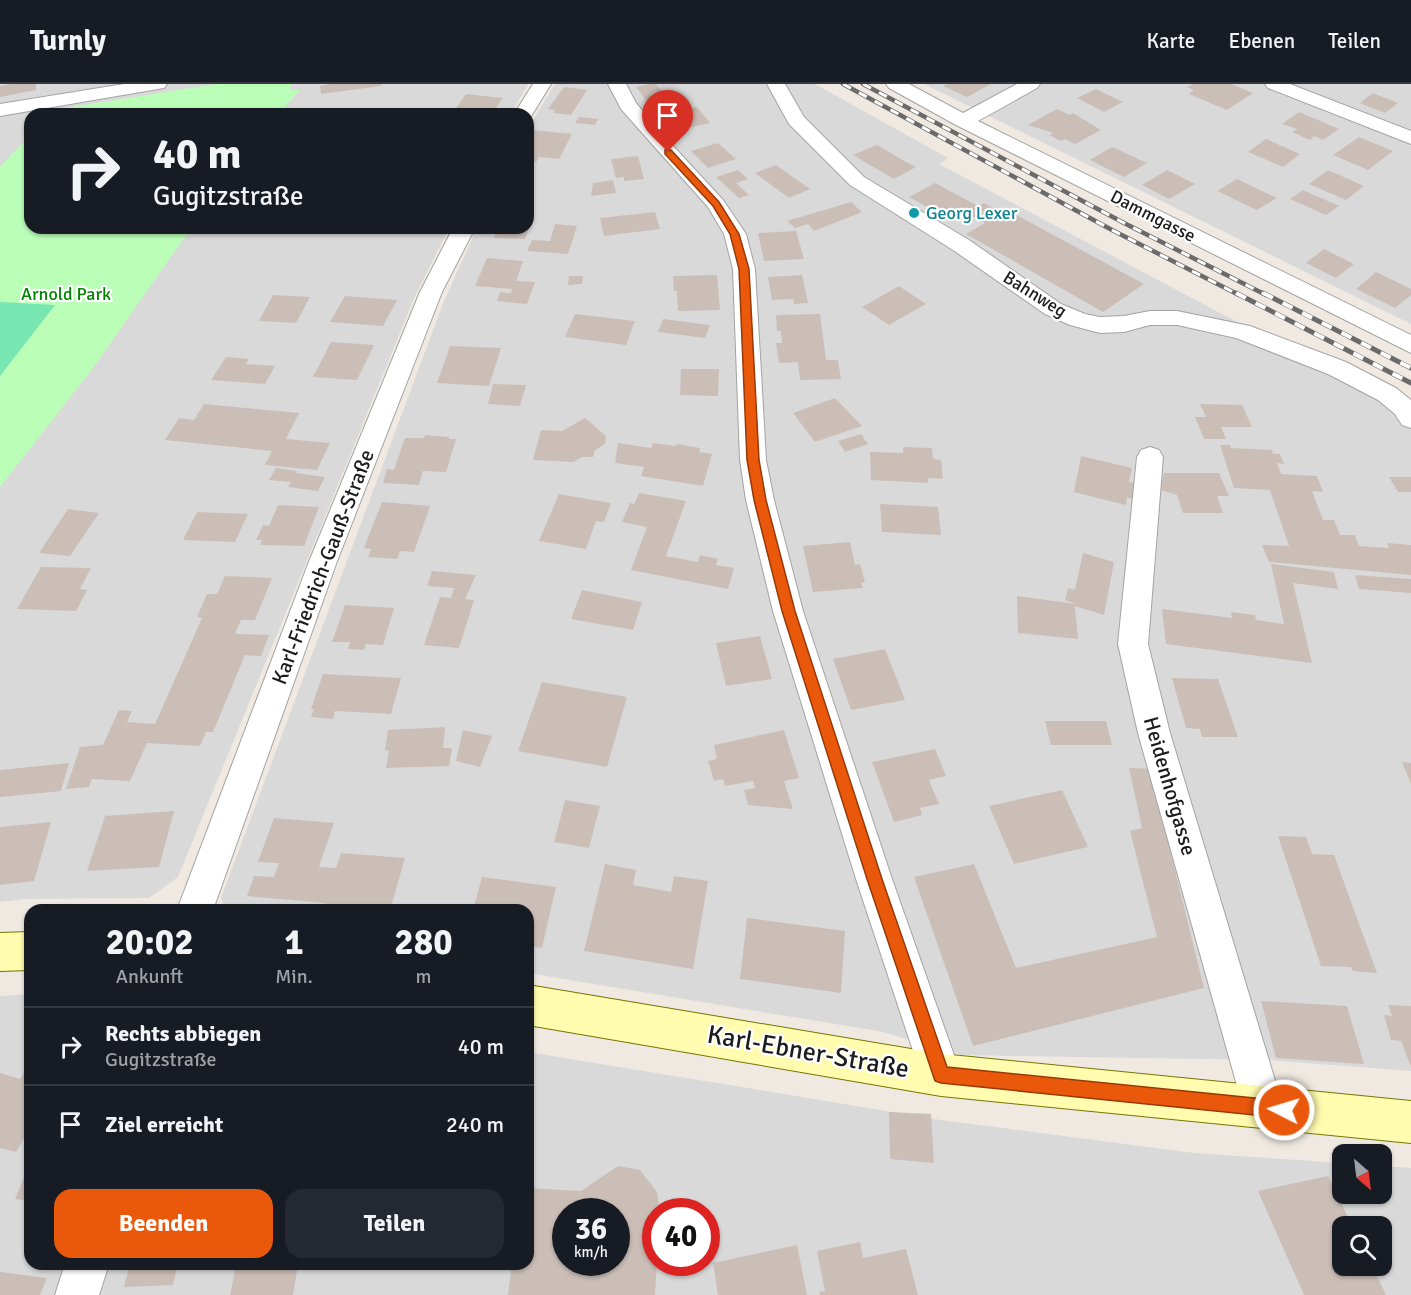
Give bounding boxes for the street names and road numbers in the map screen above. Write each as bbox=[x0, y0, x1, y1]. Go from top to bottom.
street label: Dammgasse bbox=[1107, 185, 1199, 247]
street label: Bahnweg bbox=[999, 266, 1071, 322]
street label: Karl-Friedrich-Gauß-Straße bbox=[266, 446, 380, 688]
street label: Heidenhofgasse bbox=[1138, 714, 1202, 858]
street label: Karl-Ebner-Straße bbox=[705, 1018, 911, 1086]

